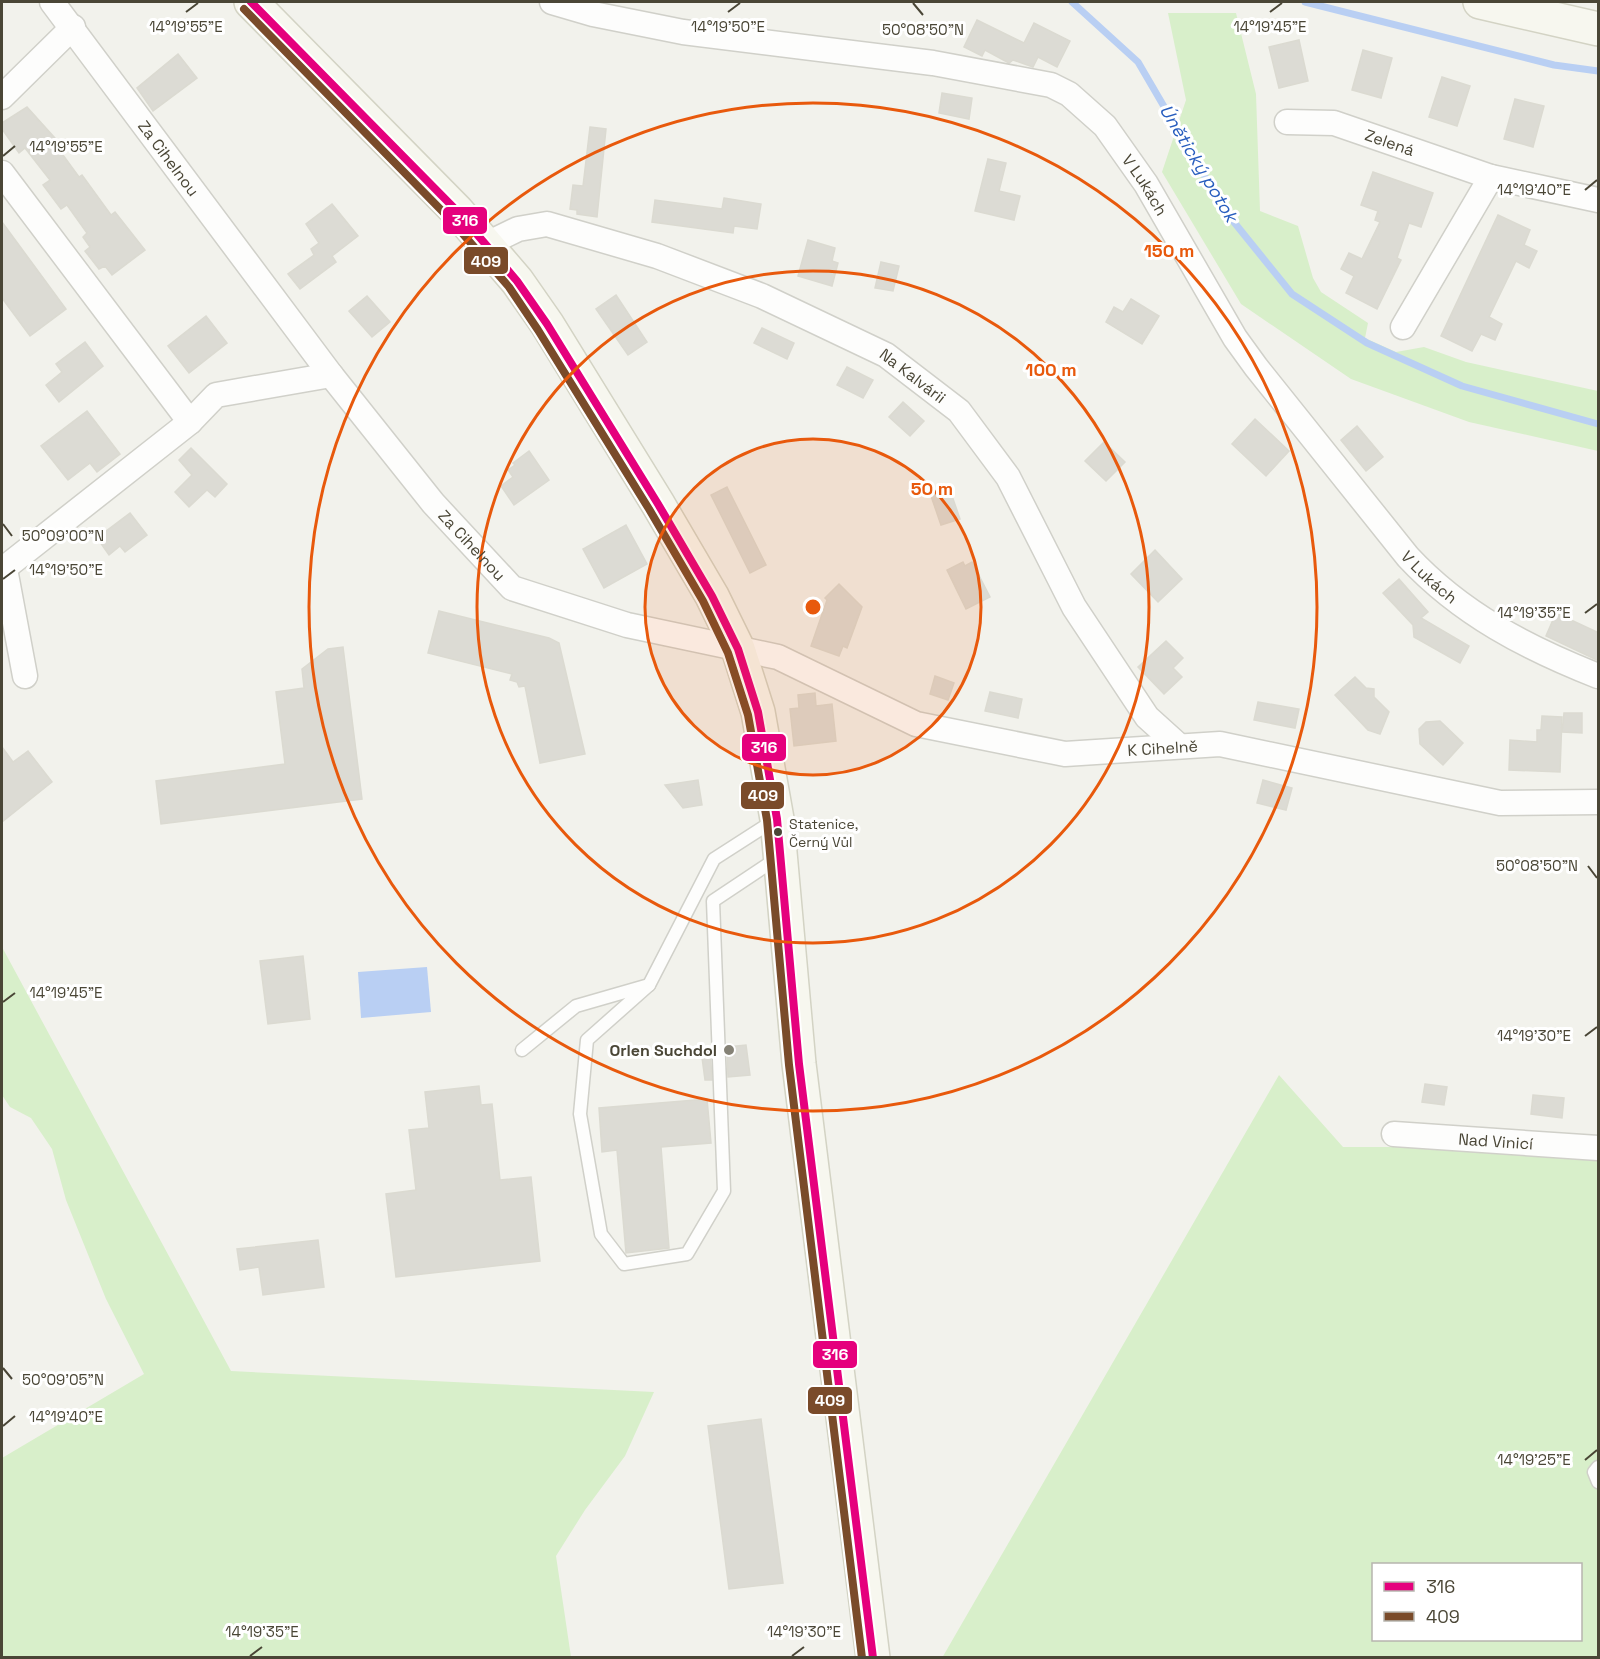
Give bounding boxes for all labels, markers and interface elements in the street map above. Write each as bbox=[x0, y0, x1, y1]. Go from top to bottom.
text: 14°19'55"E bbox=[149, 17, 223, 36]
text: 14°19'50"E bbox=[691, 17, 765, 36]
text: 14°19'45"E bbox=[1233, 17, 1307, 36]
text: 50°08'50"N bbox=[882, 20, 964, 39]
water label: Únětický potok bbox=[1155, 100, 1244, 228]
street label: Za Cihelnou bbox=[134, 116, 204, 200]
street label: Zelená bbox=[1362, 124, 1417, 160]
text: 14°19'55"E bbox=[29, 137, 103, 156]
street label: V Lukách bbox=[1118, 150, 1172, 219]
text: 14°19'40"E bbox=[1497, 180, 1571, 199]
line badge: 316 bbox=[442, 206, 488, 235]
text: 316 bbox=[452, 210, 478, 231]
text: 150 m bbox=[1144, 239, 1194, 262]
line badge: 409 bbox=[463, 246, 509, 275]
text: 409 bbox=[471, 251, 501, 272]
street label: Na Kalvárii bbox=[875, 343, 950, 408]
text: 100 m bbox=[1025, 358, 1077, 381]
text: 50 m bbox=[911, 477, 953, 500]
street label: Za Cihelnou bbox=[434, 505, 510, 585]
text: 50°09'00"N bbox=[22, 526, 104, 545]
street label: V Lukách bbox=[1396, 546, 1462, 608]
text: 14°19'50"E bbox=[29, 560, 103, 579]
centre of rings bbox=[803, 597, 823, 617]
text: 14°19'35"E bbox=[1497, 603, 1571, 622]
line badge: 316 bbox=[741, 733, 787, 762]
street label: K Cihelně bbox=[1127, 735, 1199, 760]
text: 316 bbox=[751, 737, 777, 758]
line badge: 409 bbox=[740, 781, 785, 810]
text: 409 bbox=[748, 785, 778, 806]
place label: Statenice, Černý Vůl bbox=[789, 815, 858, 851]
marker: Statenice, Černý Vůl bbox=[772, 826, 784, 838]
text: 50°08'50"N bbox=[1496, 856, 1578, 875]
text: 14°19'45"E bbox=[29, 983, 103, 1002]
text: 14°19'30"E bbox=[1497, 1026, 1571, 1045]
place label: Orlen Suchdol bbox=[609, 1040, 717, 1061]
marker: Orlen Suchdol bbox=[722, 1043, 736, 1057]
street label: Nad Vinicí bbox=[1458, 1128, 1534, 1154]
line badge: 316 bbox=[812, 1340, 858, 1369]
text: 316 bbox=[822, 1344, 848, 1365]
text: 50°09'05"N bbox=[22, 1370, 104, 1389]
line badge: 409 bbox=[807, 1386, 853, 1415]
text: 409 bbox=[815, 1390, 845, 1411]
text: 14°19'40"E bbox=[29, 1407, 103, 1426]
text: 14°19'25"E bbox=[1497, 1450, 1571, 1469]
legend bbox=[1372, 1563, 1582, 1641]
text: 316 bbox=[1426, 1575, 1455, 1598]
text: 409 bbox=[1426, 1605, 1460, 1628]
text: 14°19'35"E bbox=[225, 1622, 299, 1641]
text: 14°19'30"E bbox=[767, 1622, 841, 1641]

